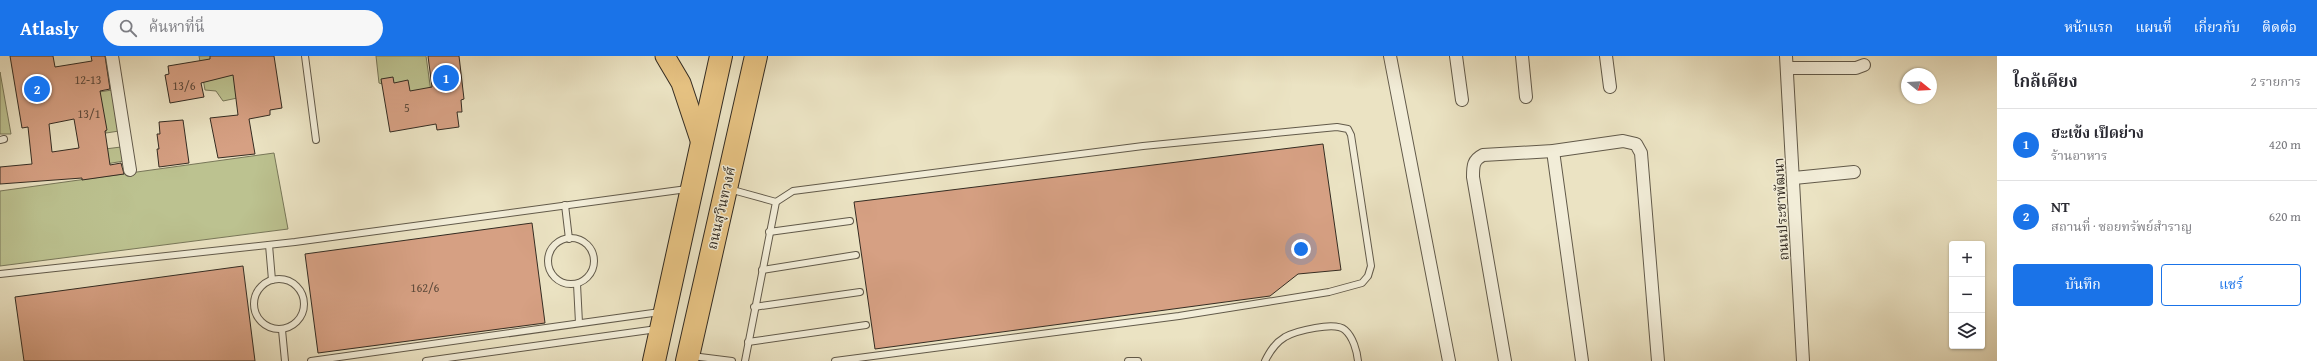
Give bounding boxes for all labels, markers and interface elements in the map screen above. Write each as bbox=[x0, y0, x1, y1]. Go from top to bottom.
search box bbox=[103, 10, 383, 46]
text: Atlasly bbox=[20, 14, 79, 42]
text: ค้นหาที่นี่ bbox=[149, 16, 205, 37]
icon: search bbox=[117, 17, 139, 39]
text: หน้าแรก bbox=[2064, 17, 2113, 37]
text: แผนที่ bbox=[2135, 17, 2172, 37]
text: เกี่ยวกับ bbox=[2194, 17, 2240, 37]
text: ติดต่อ bbox=[2262, 17, 2297, 37]
pin: 1 bbox=[433, 63, 459, 93]
north arrow bbox=[1901, 68, 1937, 104]
text: ใกล้เคียง bbox=[2013, 68, 2078, 93]
house number: 12-13 bbox=[74, 71, 102, 88]
text: 2 รายการ bbox=[2250, 72, 2301, 91]
pin: 2 bbox=[24, 74, 50, 104]
house number: 13/6 bbox=[173, 77, 196, 94]
house number: 5 bbox=[404, 99, 410, 116]
house number: 13/1 bbox=[78, 105, 101, 122]
text: ฮะเข้ง เป็ดย่าง bbox=[2051, 122, 2144, 143]
text: 1 bbox=[2023, 135, 2029, 154]
text: 420 m bbox=[2269, 135, 2301, 154]
text: ร้านอาหาร bbox=[2051, 146, 2107, 165]
street label: ถนนประชาพัฒนา bbox=[1768, 157, 1794, 261]
street label: ถนนสุวินทวงศ์ bbox=[702, 165, 740, 251]
text: NT bbox=[2051, 196, 2070, 217]
text: 2 bbox=[2023, 207, 2029, 226]
text: 620 m bbox=[2269, 207, 2301, 226]
text: สถานที่ · ซอยทรัพย์สำราญ bbox=[2051, 217, 2192, 236]
your location bbox=[1291, 239, 1311, 259]
map controls bbox=[1949, 241, 1985, 349]
button: + bbox=[1949, 241, 1985, 277]
button: บันทึก bbox=[2013, 264, 2153, 306]
button: แชร์ bbox=[2161, 264, 2301, 306]
button: − bbox=[1949, 277, 1985, 313]
house number: 162/6 bbox=[411, 279, 440, 296]
button: layers bbox=[1949, 313, 1985, 349]

